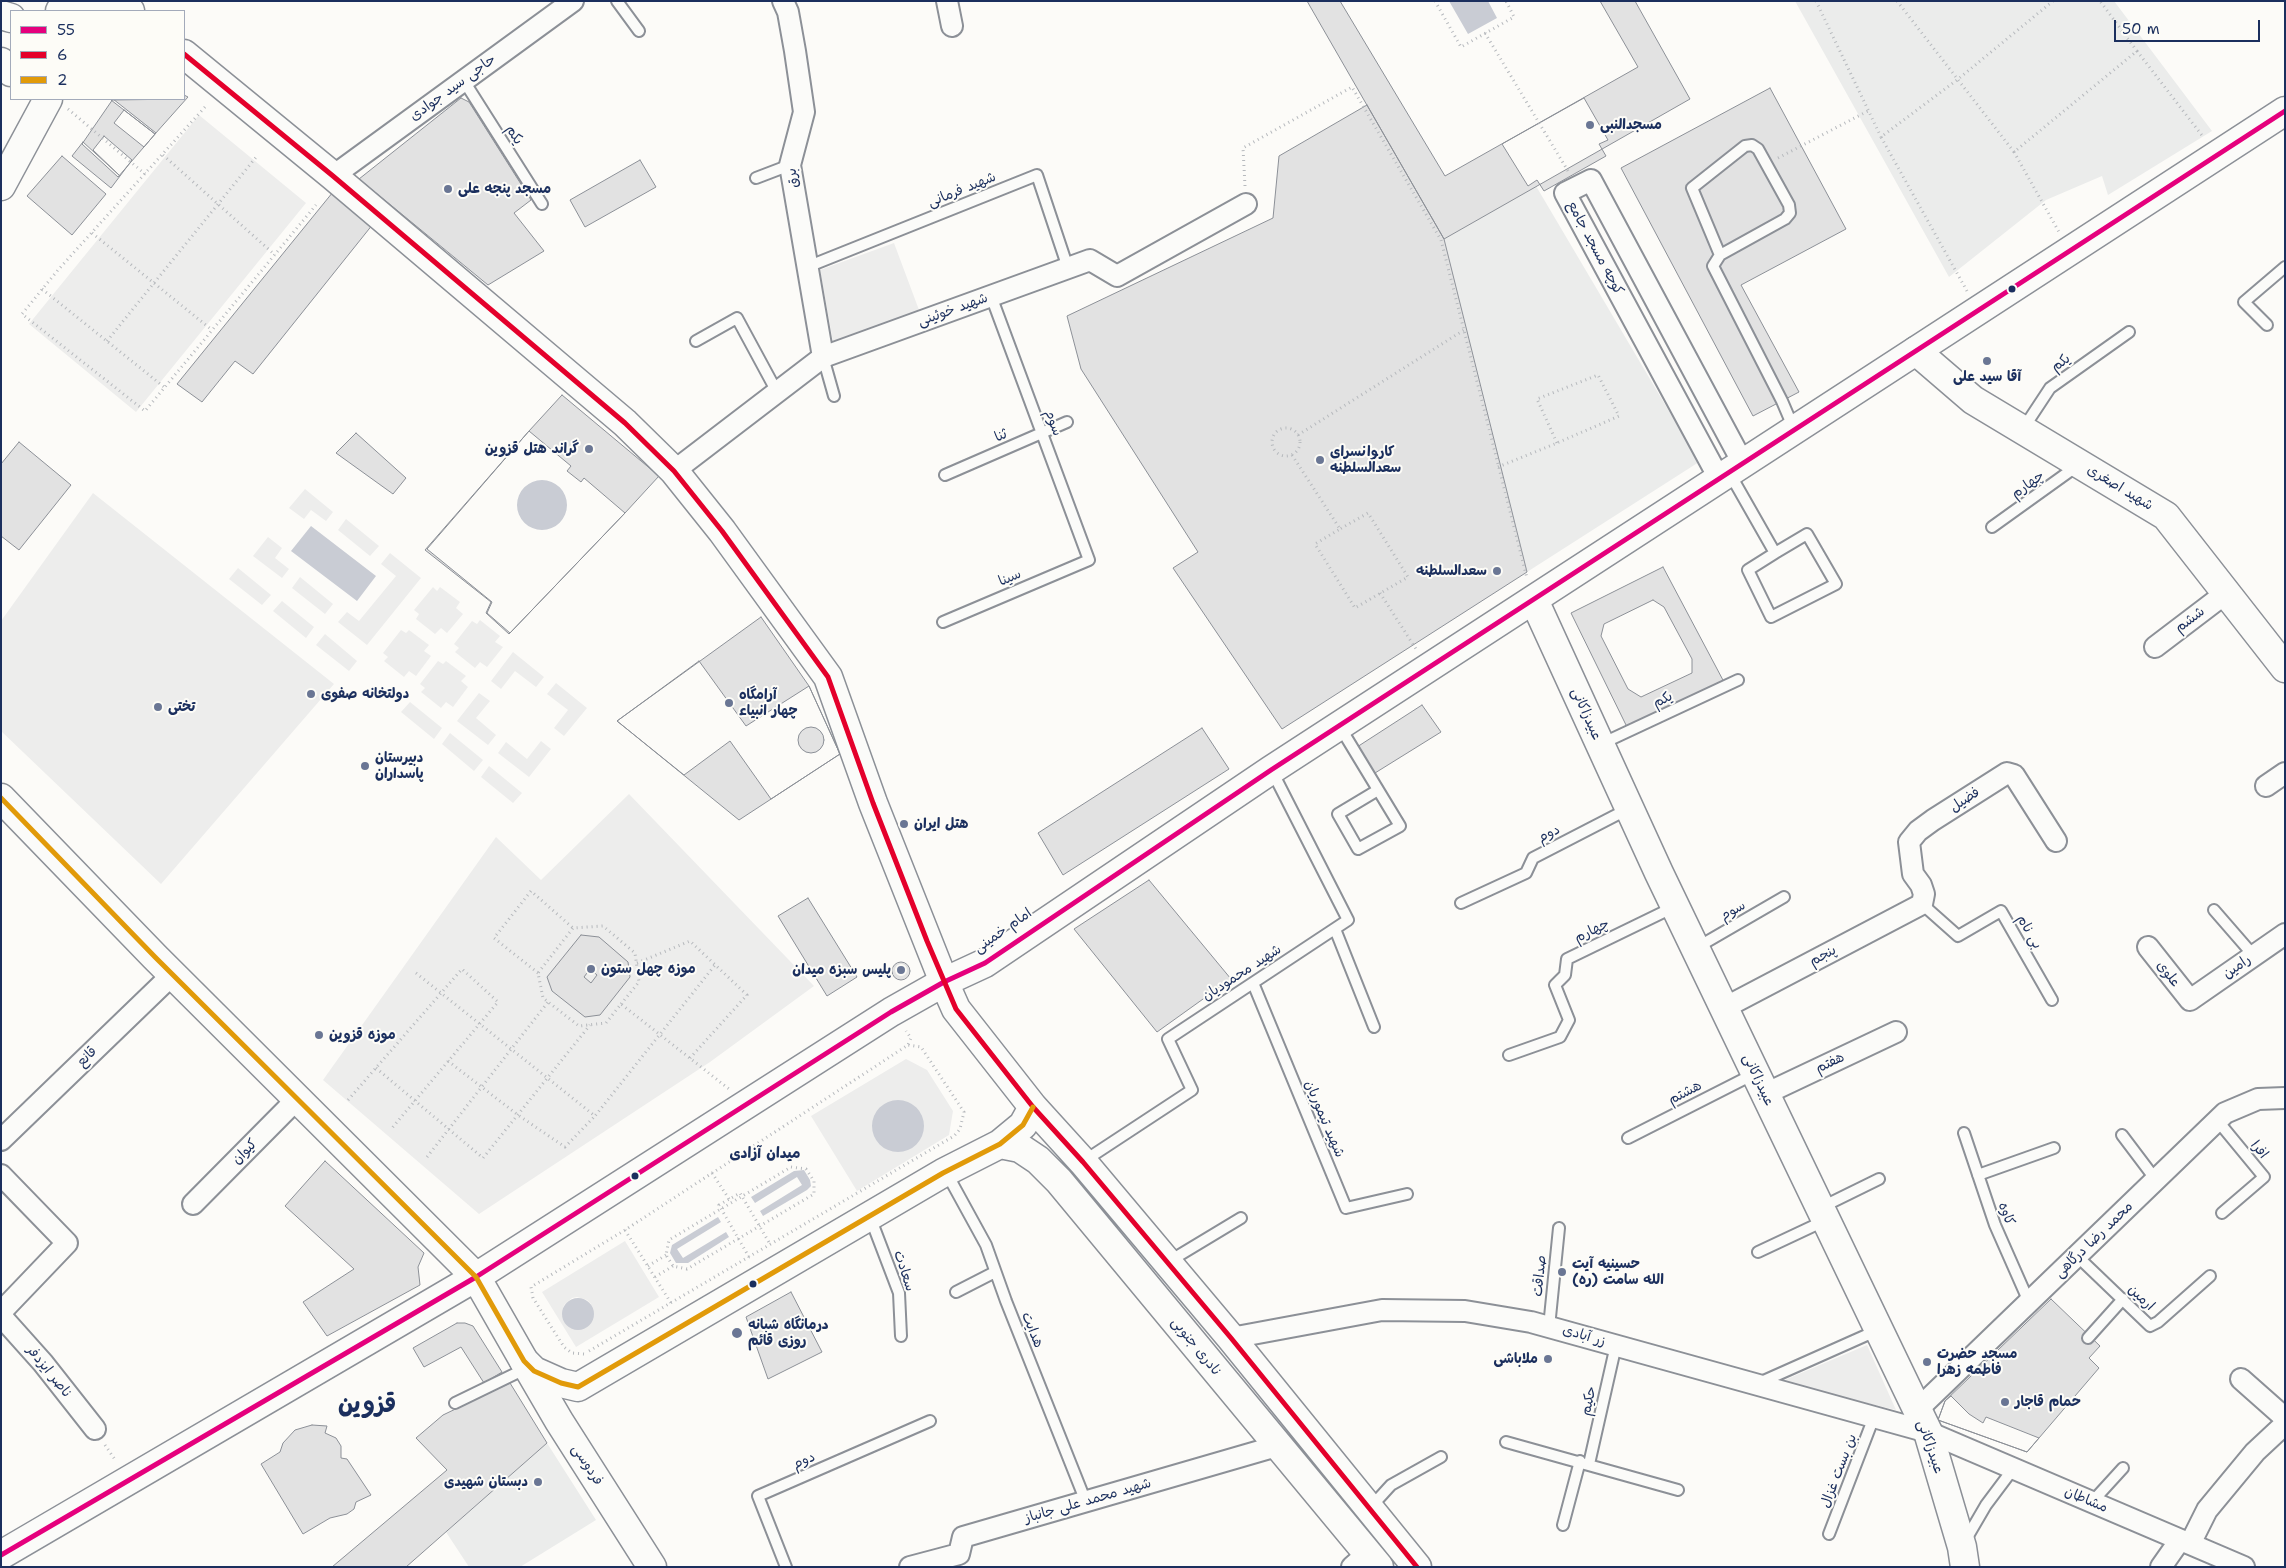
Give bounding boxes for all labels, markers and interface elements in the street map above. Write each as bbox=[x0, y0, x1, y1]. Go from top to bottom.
legend bbox=[10, 10, 185, 100]
scale bar bbox=[2116, 10, 2262, 42]
text: 50 m bbox=[2122, 19, 2160, 39]
text: 55 bbox=[57, 20, 75, 40]
text: 6 bbox=[57, 45, 68, 65]
street label: حاجی سید جوادی bbox=[407, 51, 499, 125]
text: 2 bbox=[57, 70, 68, 90]
place label: مسجدالنبی bbox=[1600, 117, 1662, 133]
marker: مسجدالنبی bbox=[1584, 119, 1596, 131]
street label: یکم bbox=[502, 122, 526, 148]
street label: برق bbox=[784, 167, 802, 189]
street label: شهید فرمانی bbox=[926, 169, 998, 211]
place label: مسجد پنجه علی bbox=[458, 181, 551, 197]
marker: مسجد پنجه علی bbox=[442, 183, 454, 195]
street label: کوچه مسجد جامع bbox=[1563, 198, 1627, 298]
unlabelled marker bbox=[2007, 284, 2017, 294]
street label: شهید خوئینی bbox=[916, 290, 990, 330]
street label: یکم bbox=[2048, 350, 2074, 376]
marker: آقا سید علی bbox=[1981, 355, 1993, 367]
place label: آقا سید علی bbox=[1953, 369, 2021, 385]
street label: سوم bbox=[1041, 408, 1065, 438]
street label: ثنا bbox=[992, 426, 1010, 446]
place label: گراند هتل قزوین bbox=[485, 441, 579, 457]
marker: گراند هتل قزوین bbox=[583, 443, 595, 455]
place label: کاروانسرای سعدالسلطنه bbox=[1330, 444, 1401, 477]
marker: کاروانسرای سعدالسلطنه bbox=[1314, 454, 1326, 466]
street label: شهید اصغری bbox=[2084, 462, 2156, 514]
street label: چهارم bbox=[2008, 467, 2048, 503]
place label: سعدالسلطنه bbox=[1416, 563, 1487, 579]
marker: سعدالسلطنه bbox=[1491, 565, 1503, 577]
street label: سینا bbox=[996, 566, 1024, 590]
street label: ششم bbox=[2172, 603, 2208, 637]
street label: عبیدزاکانی bbox=[1567, 685, 1605, 743]
place label: دولتخانه صفوی bbox=[321, 686, 409, 702]
place label: آرامگاه چهار انبیاء bbox=[739, 687, 798, 720]
marker: دولتخانه صفوی bbox=[305, 688, 317, 700]
street label: یکم bbox=[1650, 688, 1676, 712]
marker: آرامگاه چهار انبیاء bbox=[723, 697, 735, 709]
place label: تختی bbox=[168, 699, 195, 715]
marker: تختی bbox=[152, 701, 164, 713]
place label: دبیرستان پاسداران bbox=[375, 750, 423, 782]
marker: دبیرستان پاسداران bbox=[359, 760, 371, 772]
street label: فضیل bbox=[1947, 784, 1983, 816]
place label: هتل ایران bbox=[914, 816, 968, 832]
marker: هتل ایران bbox=[898, 818, 910, 830]
street label: دوم bbox=[1535, 821, 1563, 847]
street label: سوم bbox=[1717, 897, 1749, 925]
street label: امام خمینی bbox=[971, 905, 1035, 957]
street label: بی نام bbox=[2013, 912, 2045, 952]
street label: چهارم bbox=[1572, 915, 1612, 947]
street label: شهید محمودیان bbox=[1199, 941, 1285, 1005]
street label: پنجم bbox=[1807, 942, 1839, 970]
street label: رامین bbox=[2220, 951, 2254, 983]
street label: علوی bbox=[2152, 957, 2184, 991]
place label: موزه چهل ستون bbox=[601, 961, 696, 977]
place label: پلیس سبزه میدان bbox=[792, 962, 891, 978]
marker: موزه چهل ستون bbox=[585, 963, 597, 975]
marker: پلیس سبزه میدان bbox=[895, 964, 907, 976]
place label: موزه قزوین bbox=[329, 1027, 396, 1043]
marker: موزه قزوین bbox=[313, 1029, 325, 1041]
street label: قانع bbox=[73, 1043, 101, 1071]
street label: هفتم bbox=[1813, 1049, 1847, 1077]
street label: عبیدزاکانی bbox=[1739, 1051, 1777, 1109]
street label: هشتم bbox=[1665, 1077, 1705, 1109]
street label: شهید تیموریان bbox=[1300, 1078, 1348, 1160]
street label: کیوان bbox=[229, 1136, 261, 1168]
street label: افرا bbox=[2247, 1138, 2271, 1162]
district label: میدان آزادی bbox=[729, 1145, 801, 1163]
unlabelled marker bbox=[630, 1171, 640, 1181]
street label: محمد رضا درگاهی bbox=[2051, 1198, 2137, 1282]
street label: کاوه bbox=[1994, 1200, 2018, 1228]
street label: سعادت bbox=[890, 1249, 918, 1293]
street label: صداقت bbox=[1529, 1254, 1551, 1298]
place label: حسینیه آیت الله سامت (ره) bbox=[1572, 1256, 1664, 1288]
marker: حسینیه آیت الله سامت (ره) bbox=[1556, 1266, 1568, 1278]
unlabelled marker bbox=[748, 1279, 758, 1289]
street label: ارمین bbox=[2124, 1281, 2158, 1315]
street label: هدایت bbox=[1017, 1310, 1047, 1350]
street label: نادری جنوبی bbox=[1167, 1314, 1225, 1380]
place label: درمانگاه شبانه روزی قائم bbox=[748, 1317, 829, 1350]
street label: زر آبادی bbox=[1560, 1322, 1608, 1350]
marker: درمانگاه شبانه روزی قائم bbox=[730, 1326, 744, 1340]
street label: ناصر ایزدفر bbox=[23, 1343, 75, 1401]
place label: مسجد حضرت فاطمه زهرا bbox=[1937, 1346, 2017, 1378]
place label: ملاباشی bbox=[1494, 1351, 1538, 1367]
marker: ملاباشی bbox=[1542, 1353, 1554, 1365]
marker: مسجد حضرت فاطمه زهرا bbox=[1921, 1356, 1933, 1368]
street label: حکیم bbox=[1578, 1385, 1600, 1417]
district label: قزوین bbox=[338, 1392, 396, 1420]
place label: حمام قاجار bbox=[2015, 1394, 2081, 1410]
marker: حمام قاجار bbox=[1999, 1396, 2011, 1408]
street label: عبیدزاکانی bbox=[1913, 1418, 1947, 1476]
street label: بن بست غزال bbox=[1817, 1432, 1861, 1510]
street label: فردوسی bbox=[568, 1441, 606, 1489]
street label: دوم bbox=[790, 1449, 818, 1473]
place label: دبستان شهیدی bbox=[444, 1474, 528, 1490]
street label: شهید محمد علی جانباز bbox=[1023, 1475, 1153, 1527]
marker: دبستان شهیدی bbox=[532, 1476, 544, 1488]
street label: مشاطان bbox=[2062, 1483, 2110, 1517]

